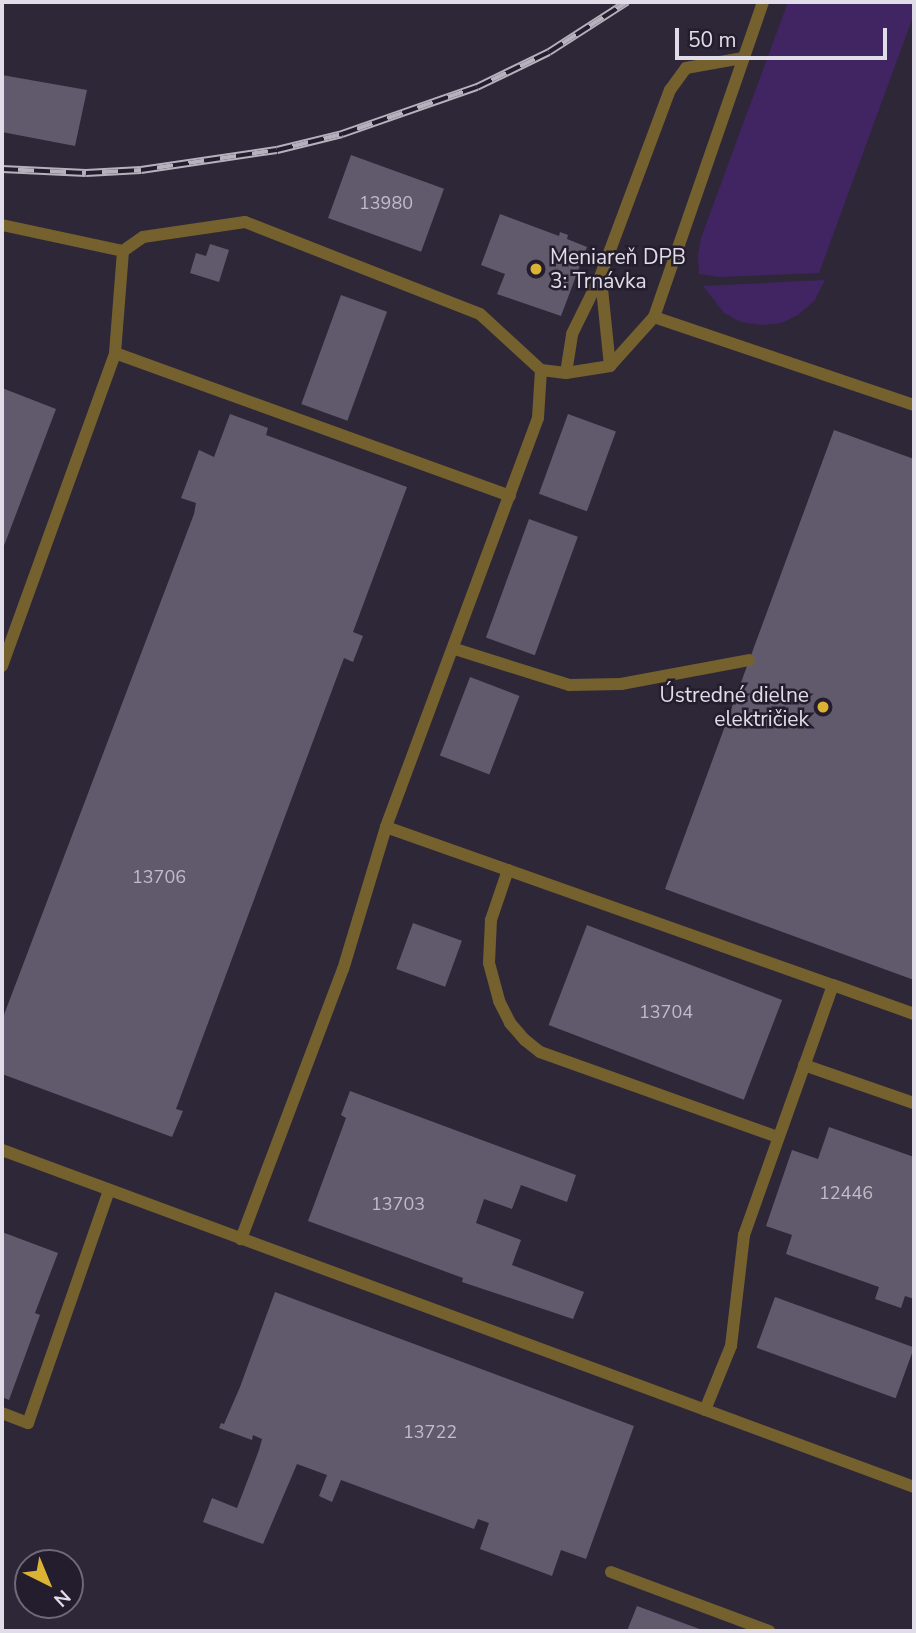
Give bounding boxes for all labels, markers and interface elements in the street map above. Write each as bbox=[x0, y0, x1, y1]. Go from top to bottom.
scale bar bbox=[678, 14, 890, 58]
text: 50 m bbox=[688, 26, 737, 54]
house number: 13980 bbox=[359, 192, 413, 214]
place label: Meniareň DPB 3: Trnávka bbox=[550, 244, 686, 294]
marker: Meniareň DPB 3: Trnávka bbox=[528, 261, 544, 277]
place label: Ústredné dielne električiek bbox=[659, 682, 809, 732]
marker: Ústredné dielne električiek bbox=[815, 699, 831, 715]
house number: 13706 bbox=[132, 866, 186, 888]
house number: 13704 bbox=[639, 1001, 693, 1023]
house number: 12446 bbox=[819, 1182, 873, 1204]
house number: 13703 bbox=[371, 1193, 425, 1215]
house number: 13722 bbox=[403, 1421, 457, 1443]
north arrow bbox=[14, 1549, 84, 1619]
text: N bbox=[48, 1584, 76, 1612]

